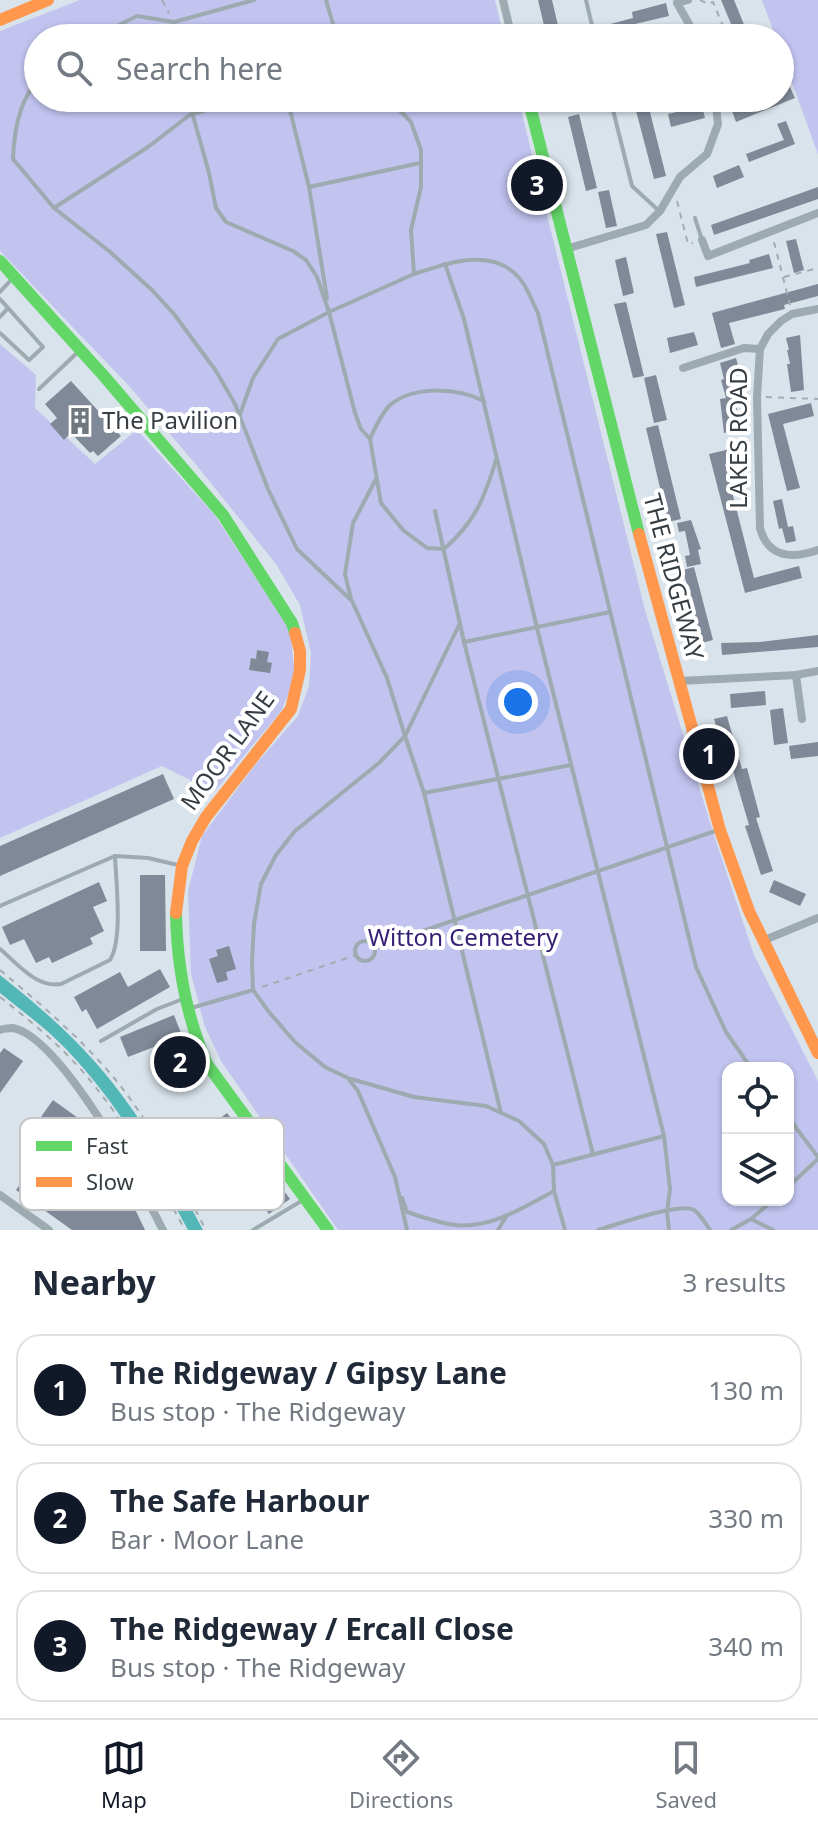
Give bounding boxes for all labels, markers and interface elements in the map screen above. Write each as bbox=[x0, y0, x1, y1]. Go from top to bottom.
search box bbox=[24, 24, 794, 112]
icon: search bbox=[52, 46, 96, 90]
text: Search here bbox=[116, 48, 283, 89]
pin: 3 bbox=[511, 155, 563, 215]
street label: LAKES ROAD bbox=[721, 367, 754, 509]
place label: The Pavilion bbox=[102, 403, 238, 436]
building icon: The Pavilion bbox=[65, 406, 95, 436]
street label: THE RIDGEWAY bbox=[636, 490, 713, 664]
your location bbox=[498, 682, 538, 722]
street label: MOOR LANE bbox=[172, 684, 281, 816]
pin: 1 bbox=[683, 724, 735, 784]
park label: Witton Cemetery bbox=[368, 920, 559, 953]
pin: 2 bbox=[154, 1032, 206, 1092]
map controls bbox=[722, 1062, 794, 1206]
button: locate bbox=[722, 1062, 794, 1134]
legend bbox=[20, 1118, 284, 1210]
text: Fast bbox=[86, 1130, 128, 1160]
button: layers bbox=[722, 1134, 794, 1206]
text: Slow bbox=[86, 1166, 135, 1196]
text: Nearby bbox=[32, 1259, 156, 1305]
text: 3 results bbox=[682, 1264, 786, 1300]
text: The Ridgeway / Gipsy Lane bbox=[110, 1352, 507, 1393]
text: 1 bbox=[53, 1372, 67, 1408]
text: 130 m bbox=[708, 1372, 784, 1408]
text: Bus stop · The Ridgeway bbox=[110, 1393, 405, 1429]
text: The Safe Harbour bbox=[110, 1480, 369, 1521]
text: 2 bbox=[53, 1500, 67, 1536]
text: 330 m bbox=[708, 1500, 784, 1536]
text: Bar · Moor Lane bbox=[110, 1521, 304, 1557]
text: The Ridgeway / Ercall Close bbox=[110, 1608, 514, 1649]
text: 3 bbox=[53, 1628, 67, 1664]
text: 340 m bbox=[708, 1628, 784, 1664]
text: Bus stop · The Ridgeway bbox=[110, 1649, 405, 1685]
tab: Map bbox=[101, 1736, 147, 1814]
tab: Directions bbox=[349, 1736, 453, 1814]
tab: Saved bbox=[655, 1736, 717, 1814]

